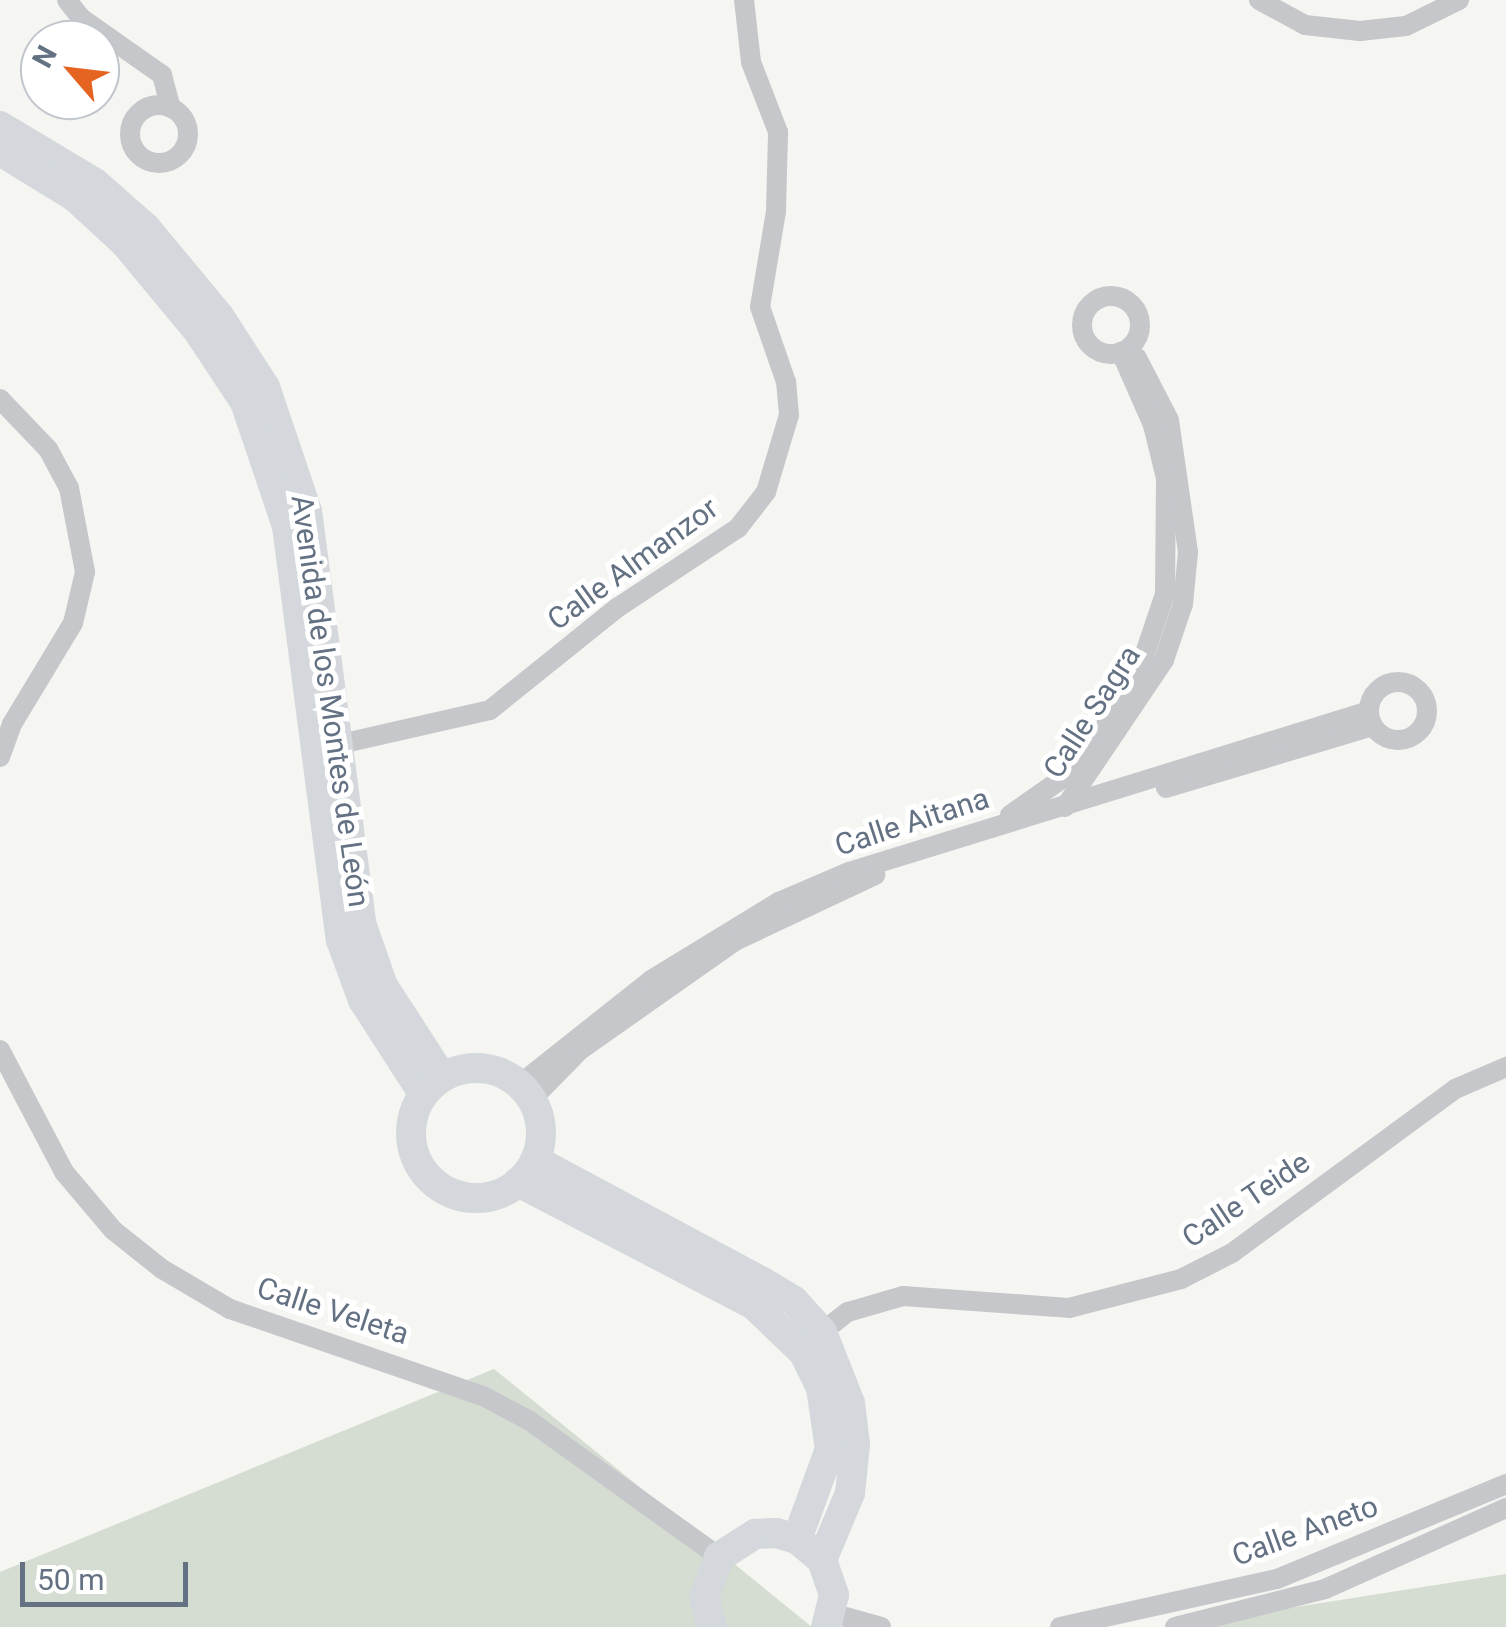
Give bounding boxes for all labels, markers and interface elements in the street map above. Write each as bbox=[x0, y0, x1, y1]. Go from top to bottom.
north arrow bbox=[20, 20, 120, 120]
text: N bbox=[26, 40, 64, 73]
street label: Calle Almanzor bbox=[541, 490, 725, 638]
street label: Avenida de los Montes de León bbox=[283, 493, 377, 909]
street label: Calle Sagra bbox=[1036, 639, 1148, 785]
street label: Calle Aitana bbox=[831, 780, 993, 864]
street label: Calle Teide bbox=[1175, 1144, 1317, 1256]
street label: Calle Veleta bbox=[253, 1270, 413, 1352]
street label: Calle Aneto bbox=[1227, 1488, 1383, 1574]
scale bar bbox=[25, 1542, 192, 1604]
text: 50 m bbox=[37, 1562, 104, 1597]

